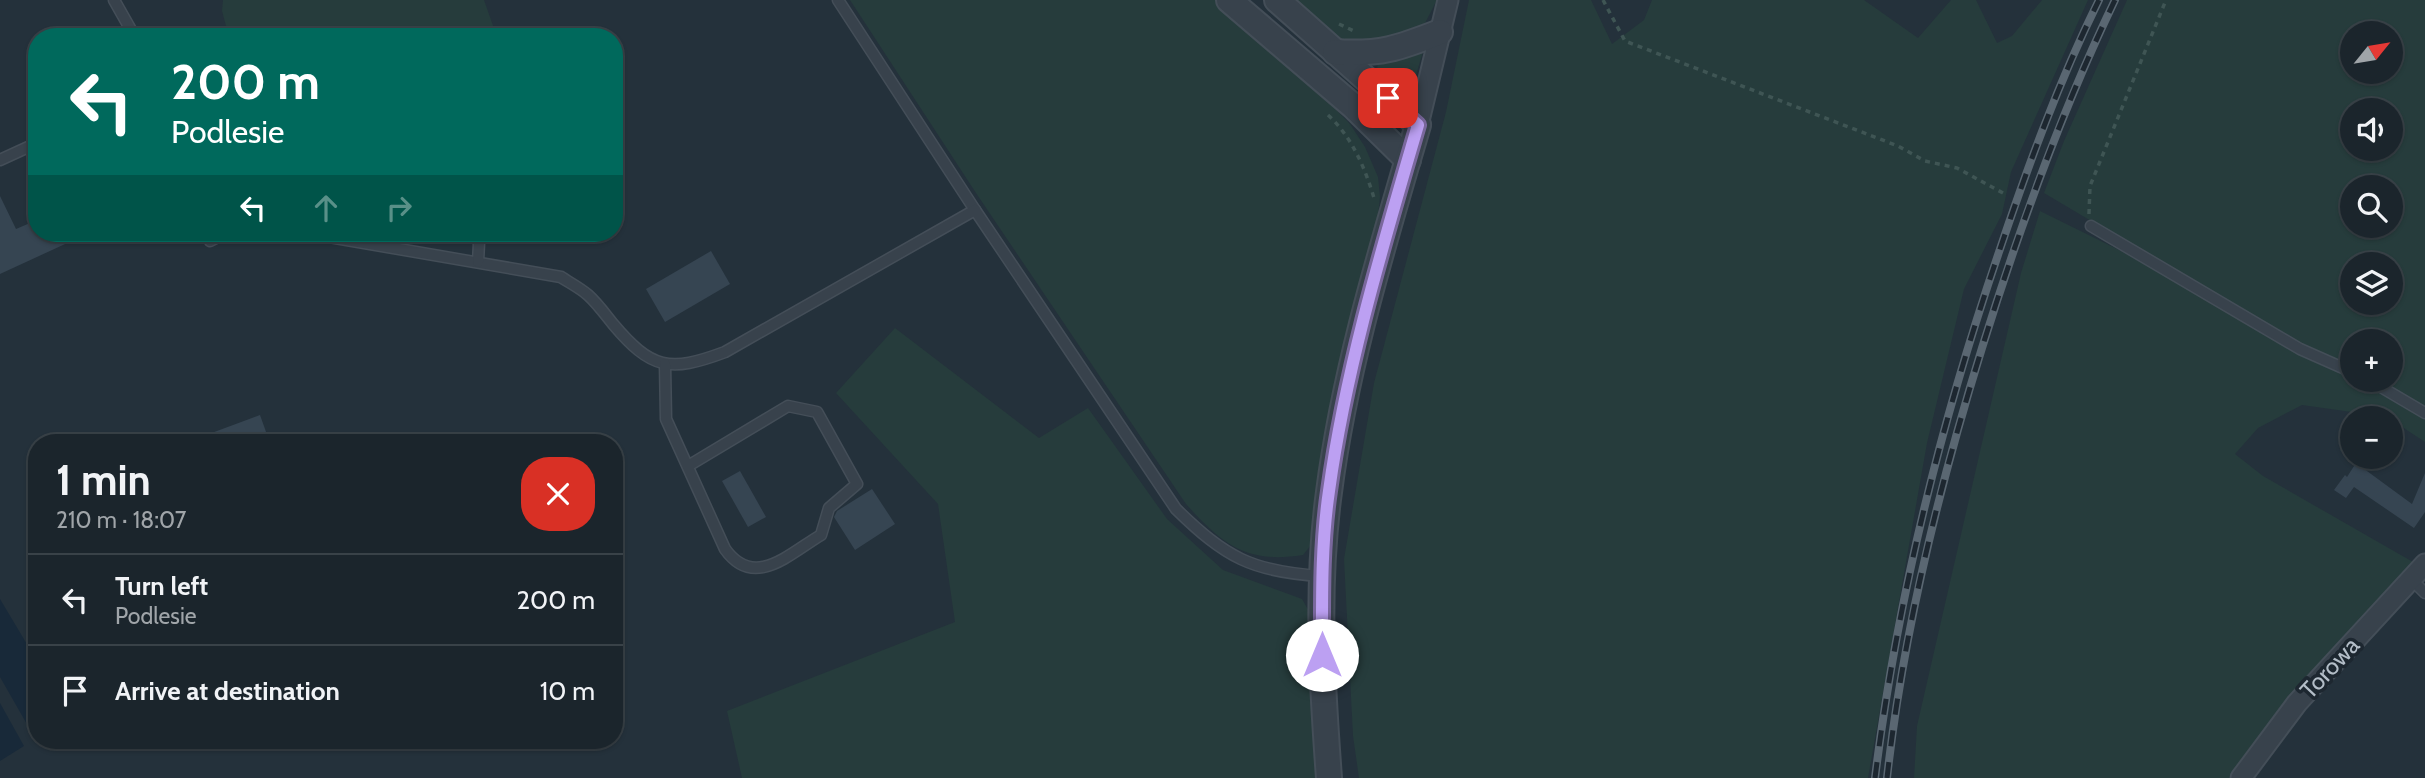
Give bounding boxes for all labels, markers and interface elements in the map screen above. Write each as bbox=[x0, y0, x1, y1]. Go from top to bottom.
north arrow bbox=[2340, 21, 2403, 84]
map controls bbox=[2340, 21, 2403, 469]
text: 200 m bbox=[171, 52, 320, 111]
icon: left bbox=[56, 56, 147, 147]
pin bbox=[1358, 68, 1418, 128]
icon: arrive bbox=[1369, 79, 1407, 117]
button: sound bbox=[2340, 98, 2403, 161]
text: Podlesie bbox=[171, 112, 284, 151]
button: search bbox=[2340, 175, 2403, 238]
icon: left bbox=[234, 189, 272, 227]
icon: ahead bbox=[307, 189, 345, 227]
icon: right bbox=[380, 189, 418, 227]
button: layers bbox=[2340, 252, 2403, 315]
button: + bbox=[2340, 329, 2403, 392]
button: − bbox=[2340, 406, 2403, 469]
text: 1 min bbox=[56, 454, 151, 506]
button: close bbox=[521, 457, 595, 531]
text: 210 m · 18:07 bbox=[56, 506, 186, 534]
text: Turn left bbox=[115, 570, 208, 602]
icon: left bbox=[56, 581, 94, 619]
text: 200 m bbox=[516, 584, 595, 616]
text: Podlesie bbox=[115, 602, 197, 630]
position arrow bbox=[1285, 618, 1359, 692]
street label: Torowa bbox=[2294, 631, 2366, 704]
icon: arrive bbox=[56, 672, 94, 710]
text: Arrive at destination bbox=[115, 675, 340, 707]
text: 10 m bbox=[540, 675, 595, 707]

